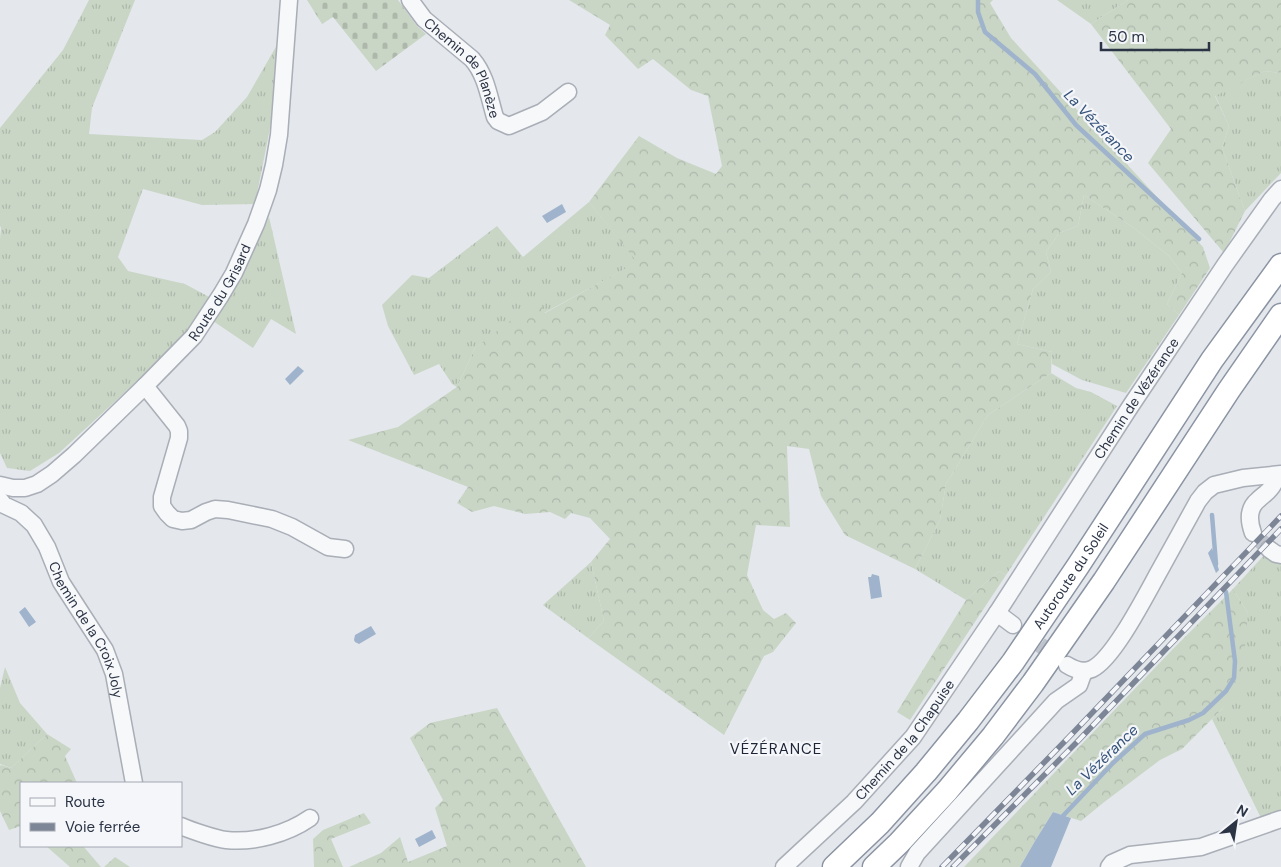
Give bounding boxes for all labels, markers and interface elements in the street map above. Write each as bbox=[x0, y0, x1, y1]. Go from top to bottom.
street label: Chemin de Planèze bbox=[420, 14, 504, 120]
scale bar bbox=[1101, 20, 1208, 52]
text: 50 m bbox=[1108, 27, 1145, 47]
water label: La Vézérance bbox=[1059, 85, 1139, 167]
street label: Route du Grisard bbox=[184, 241, 255, 344]
street label: Chemin de Vézérance bbox=[1090, 334, 1183, 462]
street label: Autoroute du Soleil bbox=[1029, 520, 1112, 633]
street label: Chemin de la Croix Joly bbox=[45, 559, 127, 700]
street label: Chemin de la Chapuise bbox=[851, 676, 958, 804]
water label: La Vézérance bbox=[1061, 720, 1143, 800]
district label: VÉZÉRANCE bbox=[730, 739, 822, 759]
legend bbox=[20, 782, 182, 847]
text: Route bbox=[65, 792, 105, 812]
north arrow bbox=[1211, 797, 1261, 847]
text: N bbox=[1234, 800, 1251, 821]
text: Voie ferrée bbox=[65, 817, 140, 837]

